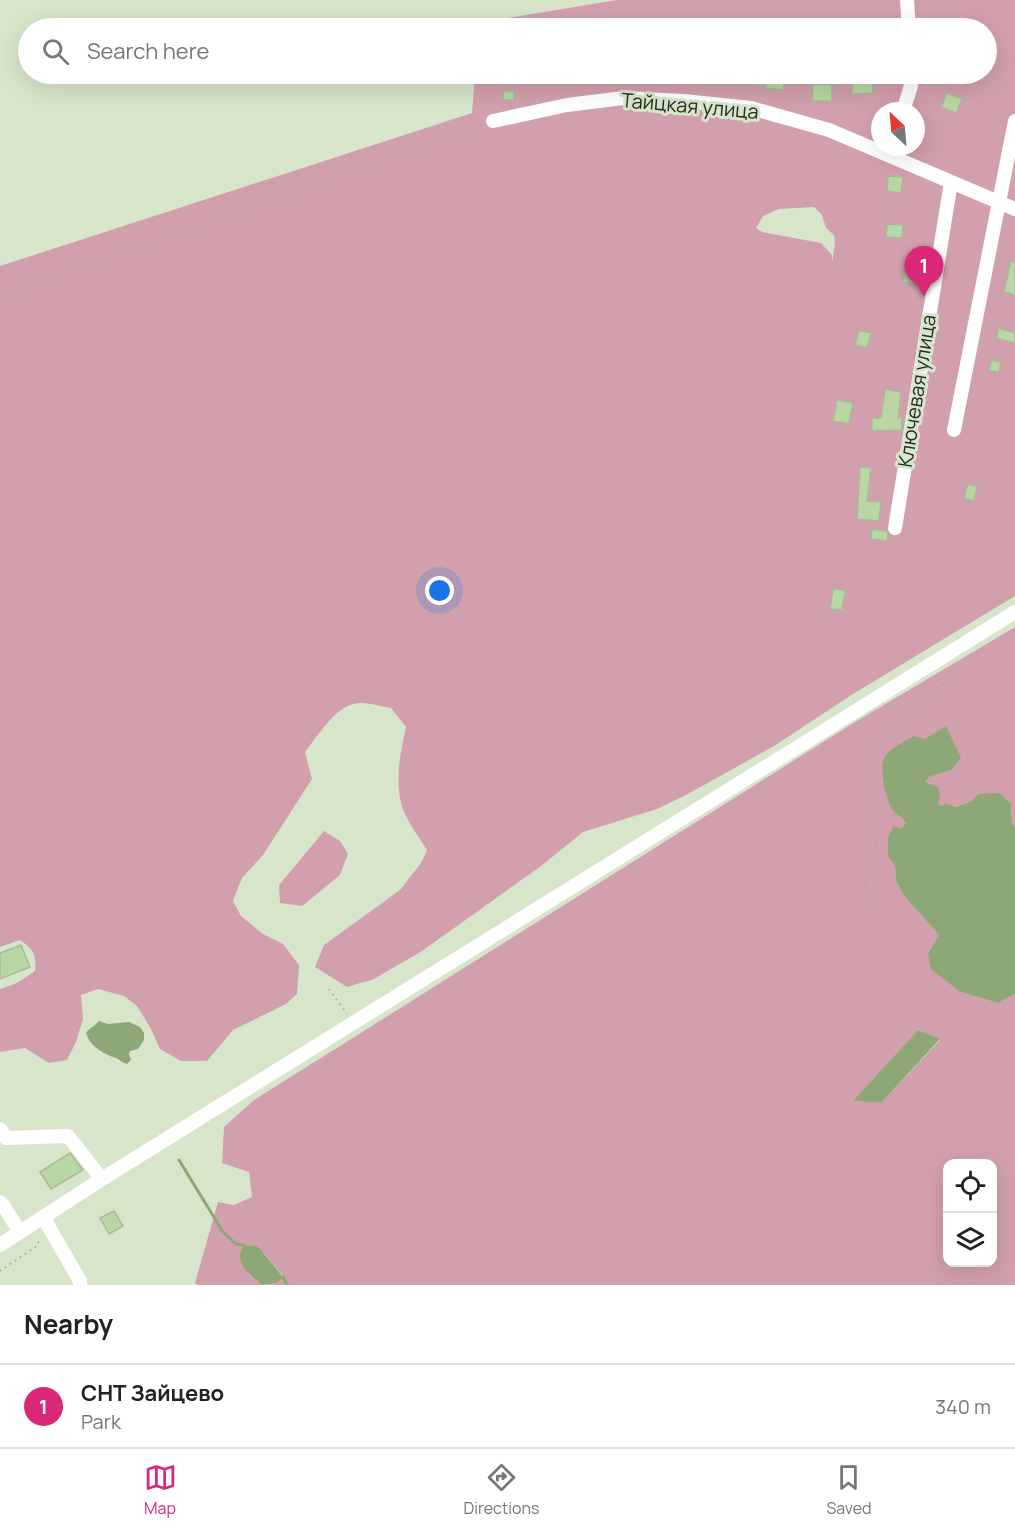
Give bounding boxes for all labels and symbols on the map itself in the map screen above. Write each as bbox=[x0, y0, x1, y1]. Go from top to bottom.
street label: Тайцкая улица bbox=[620, 86, 760, 125]
north arrow bbox=[871, 102, 925, 156]
pin: 1 bbox=[904, 246, 944, 296]
street label: Ключевая улица bbox=[891, 313, 942, 469]
your location bbox=[425, 576, 454, 605]

